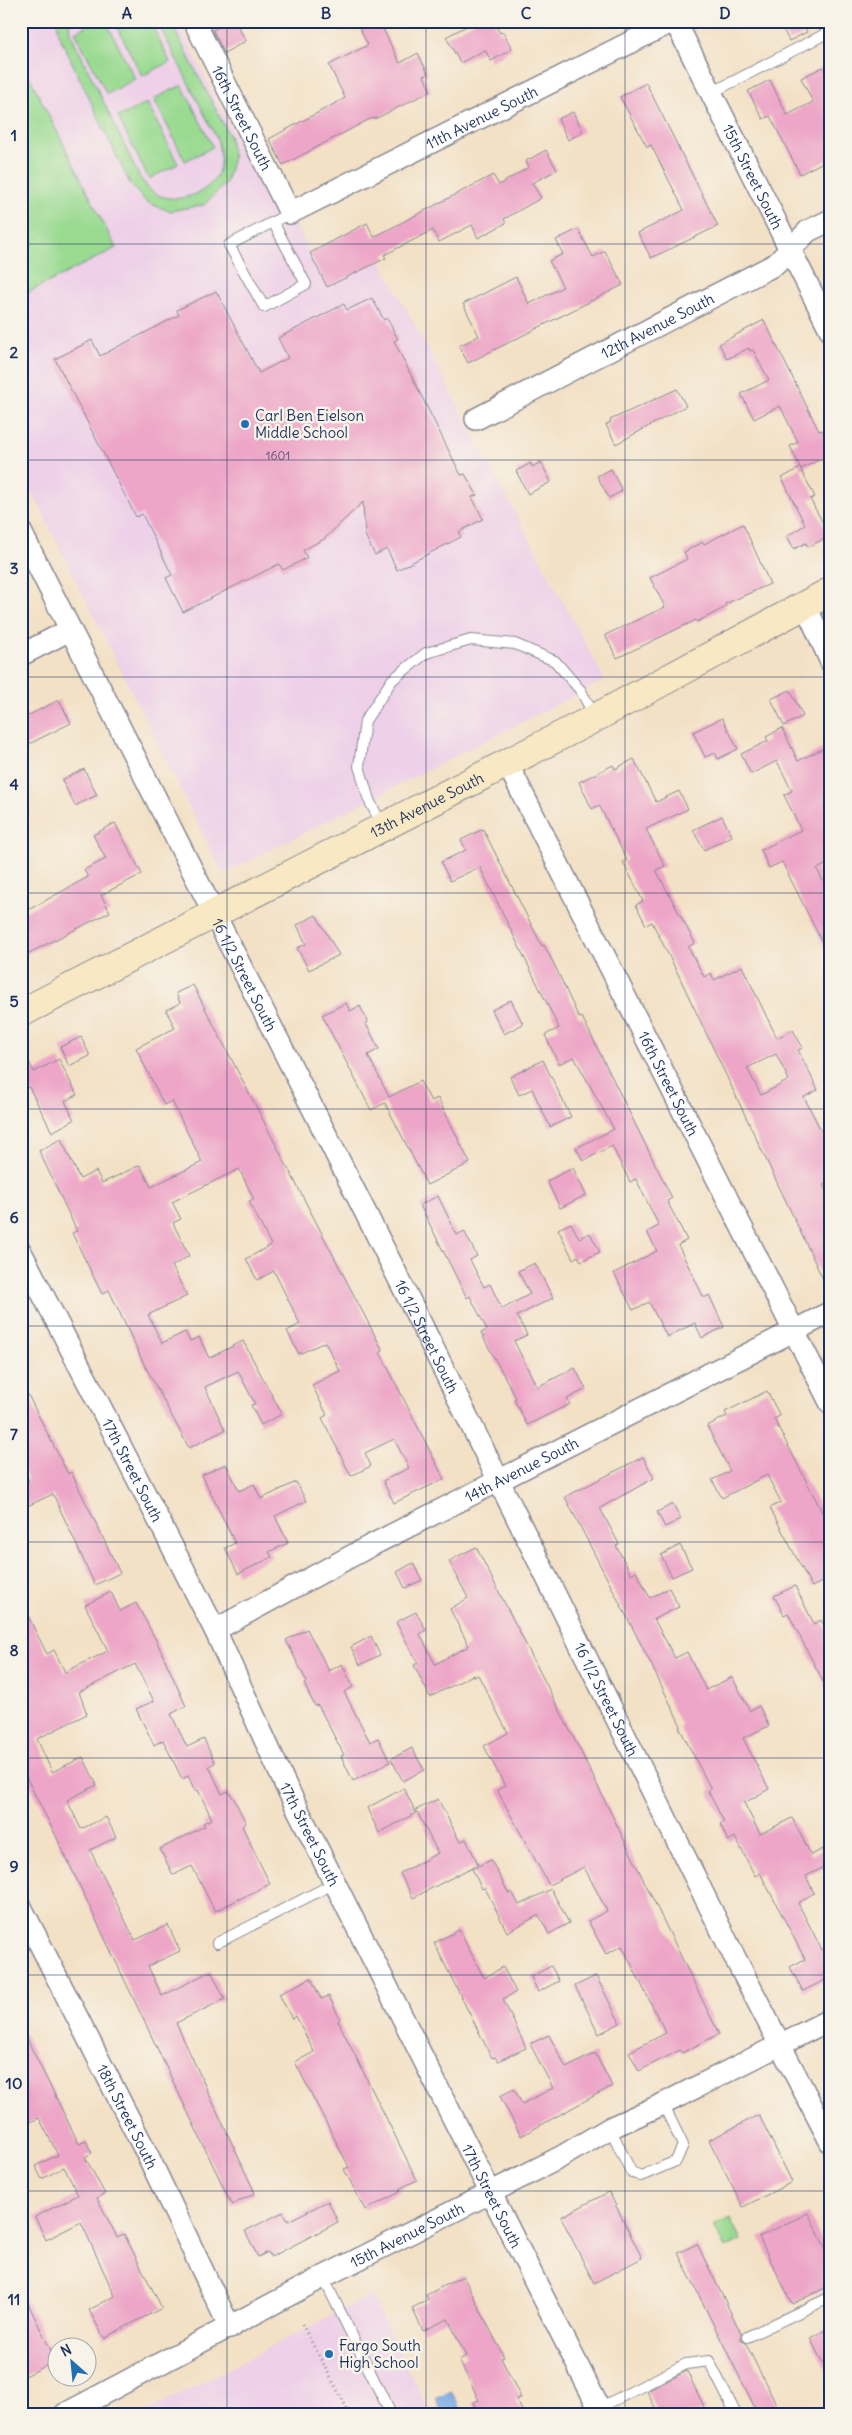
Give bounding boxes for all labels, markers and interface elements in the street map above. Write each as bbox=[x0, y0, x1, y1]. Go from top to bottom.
text: A bbox=[122, 3, 132, 23]
text: B bbox=[321, 3, 332, 23]
text: C bbox=[521, 3, 532, 23]
text: D bbox=[719, 3, 731, 23]
street label: 16th Street South bbox=[208, 62, 277, 174]
street label: 11th Avenue South bbox=[423, 81, 541, 153]
street label: 15th Street South bbox=[719, 121, 788, 232]
text: 1 bbox=[11, 125, 17, 145]
street label: 12th Avenue South bbox=[597, 288, 717, 362]
text: 2 bbox=[10, 342, 19, 362]
place label: Carl Ben Eielson Middle School bbox=[255, 406, 364, 442]
marker: Carl Ben Eielson Middle School bbox=[239, 418, 251, 430]
house number: 1601 bbox=[266, 448, 290, 463]
text: 3 bbox=[9, 558, 19, 578]
street label: 13th Avenue South bbox=[367, 767, 487, 842]
text: 4 bbox=[9, 774, 19, 794]
street label: 16 1/2 Street South bbox=[208, 915, 282, 1035]
text: 5 bbox=[9, 991, 19, 1011]
street label: 16th Street South bbox=[635, 1028, 703, 1139]
text: 6 bbox=[9, 1207, 19, 1227]
street label: 16 1/2 Street South bbox=[391, 1276, 463, 1396]
street label: 17th Street South bbox=[98, 1415, 167, 1525]
text: 7 bbox=[10, 1424, 18, 1444]
street label: 14th Avenue South bbox=[461, 1432, 582, 1506]
street label: 16 1/2 Street South bbox=[571, 1639, 643, 1759]
text: 8 bbox=[9, 1640, 19, 1660]
street label: 17th Street South bbox=[276, 1779, 344, 1889]
text: 9 bbox=[9, 1856, 19, 1876]
street label: 18th Street South bbox=[93, 2061, 162, 2172]
text: 10 bbox=[6, 2073, 22, 2093]
street label: 17th Street South bbox=[458, 2141, 526, 2251]
street label: 15th Avenue South bbox=[347, 2198, 467, 2271]
text: 11 bbox=[8, 2289, 20, 2309]
place label: Fargo South High School bbox=[339, 2336, 421, 2372]
north arrow bbox=[48, 2338, 98, 2388]
text: N bbox=[58, 2340, 74, 2361]
marker: Fargo South High School bbox=[323, 2348, 335, 2360]

